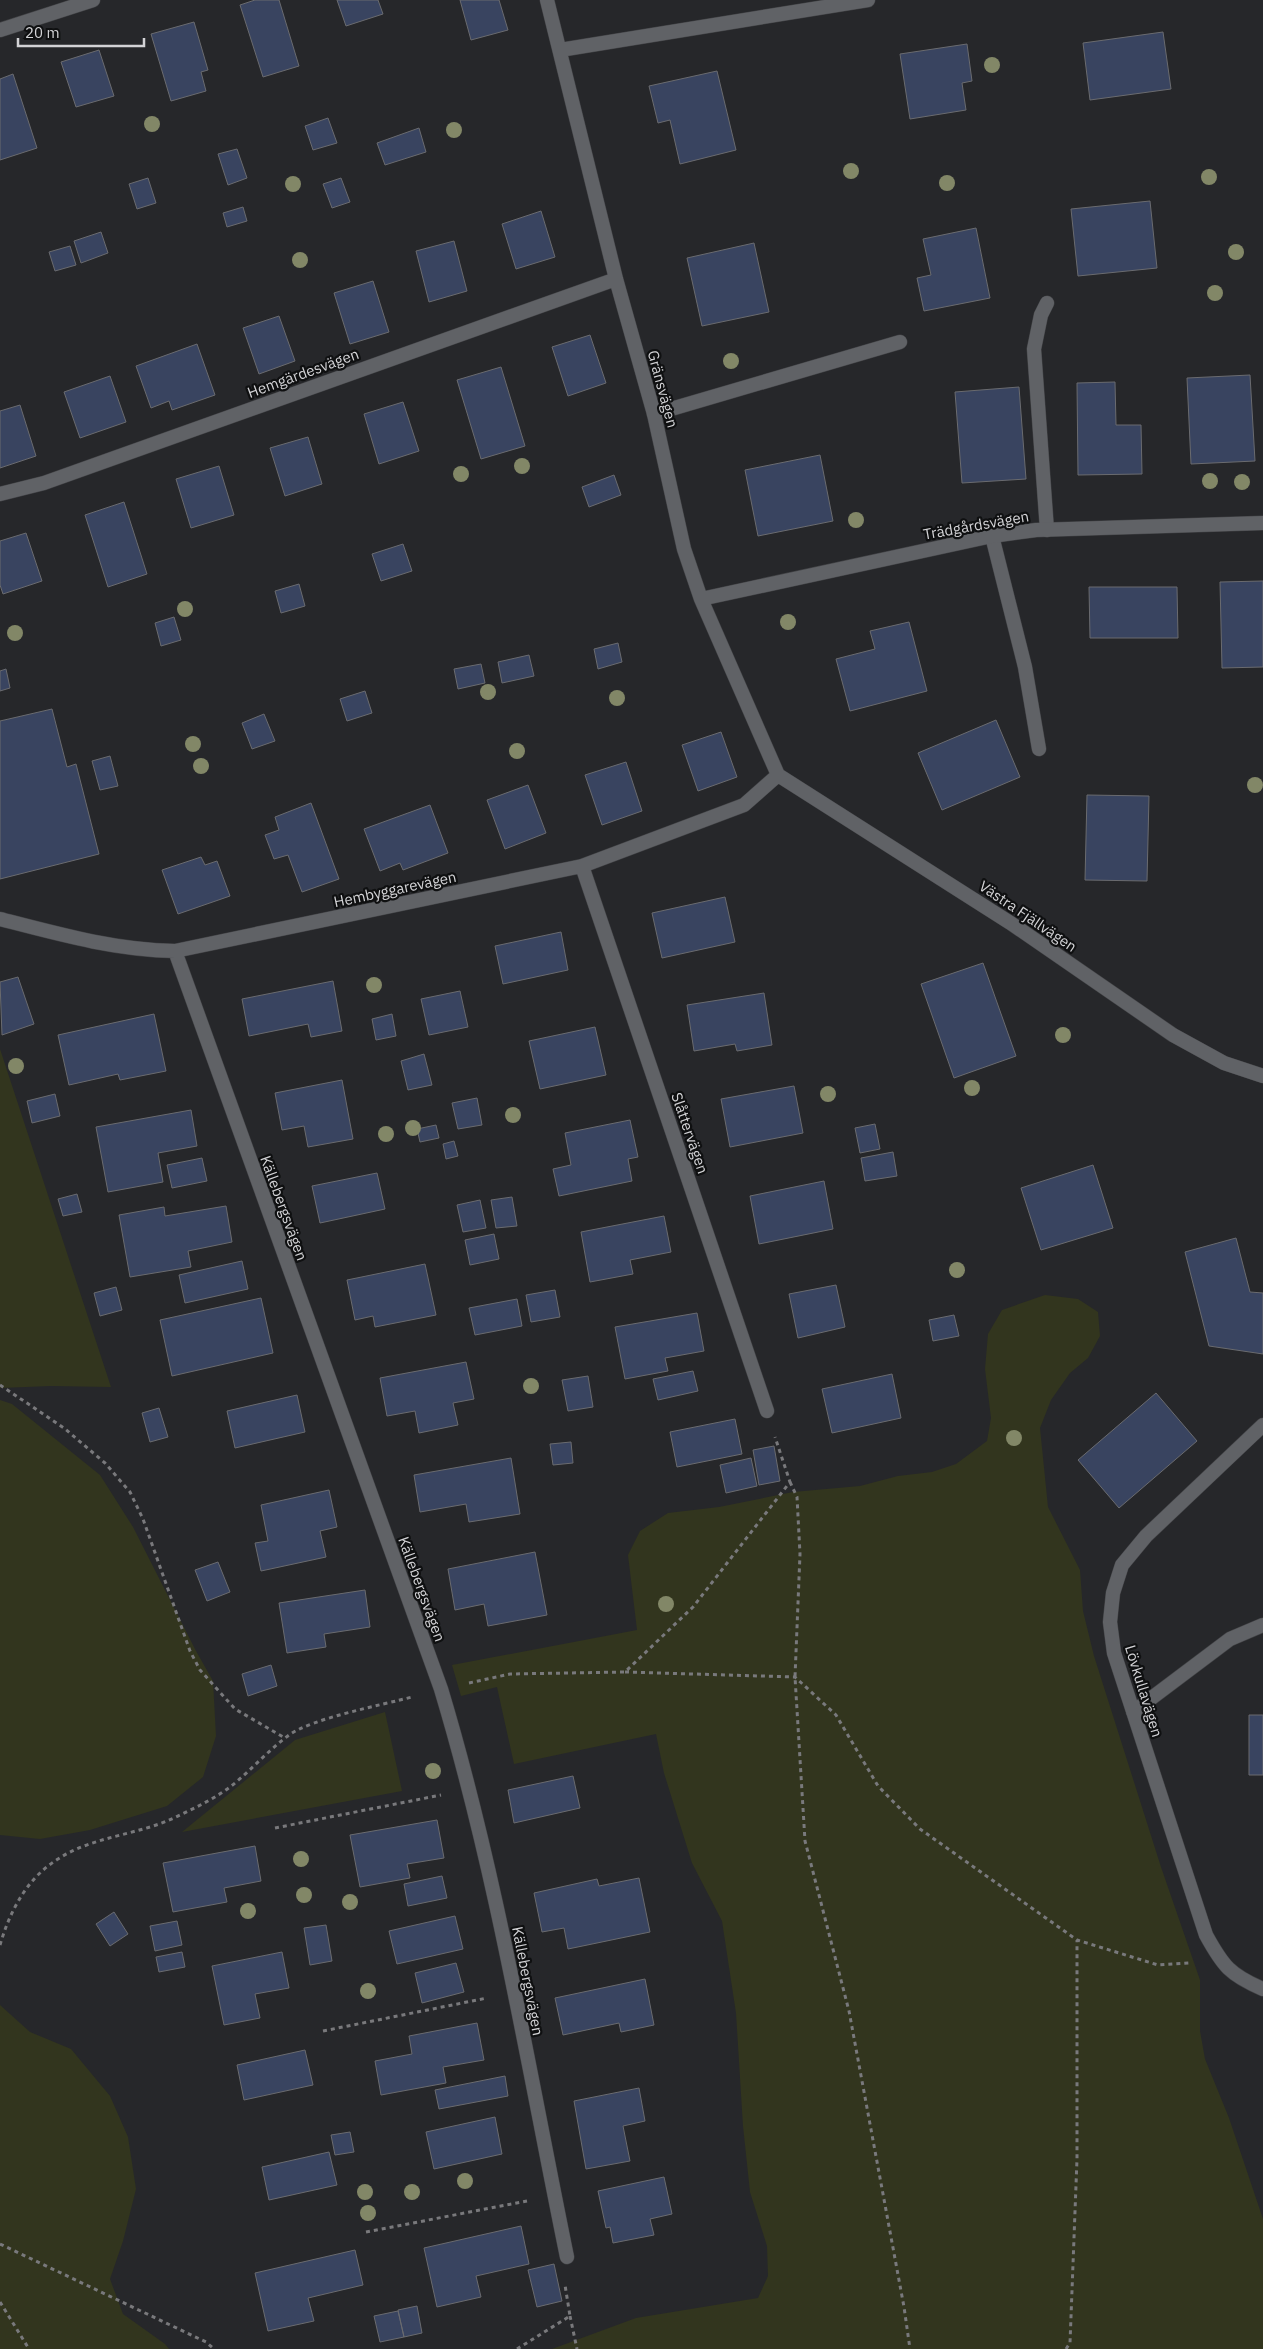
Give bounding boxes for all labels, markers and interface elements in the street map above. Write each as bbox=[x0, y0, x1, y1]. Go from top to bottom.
scale bar bbox=[18, 15, 144, 47]
text: 20 m bbox=[25, 23, 60, 42]
street label: Hemgärdesvägen bbox=[245, 344, 361, 402]
street label: Gränsvägen bbox=[644, 348, 682, 430]
street label: Trädgårdsvägen bbox=[922, 506, 1030, 544]
street label: Hembyggarevägen bbox=[332, 867, 458, 911]
street label: Västra Fjällvägen bbox=[975, 876, 1081, 956]
street label: Slåttervägen bbox=[667, 1090, 713, 1176]
street label: Källebergsvägen bbox=[256, 1153, 312, 1263]
street label: Källebergsvägen bbox=[394, 1534, 450, 1644]
street label: Lövkullavägen bbox=[1121, 1643, 1167, 1739]
street label: Källebergsvägen bbox=[508, 1925, 548, 2037]

